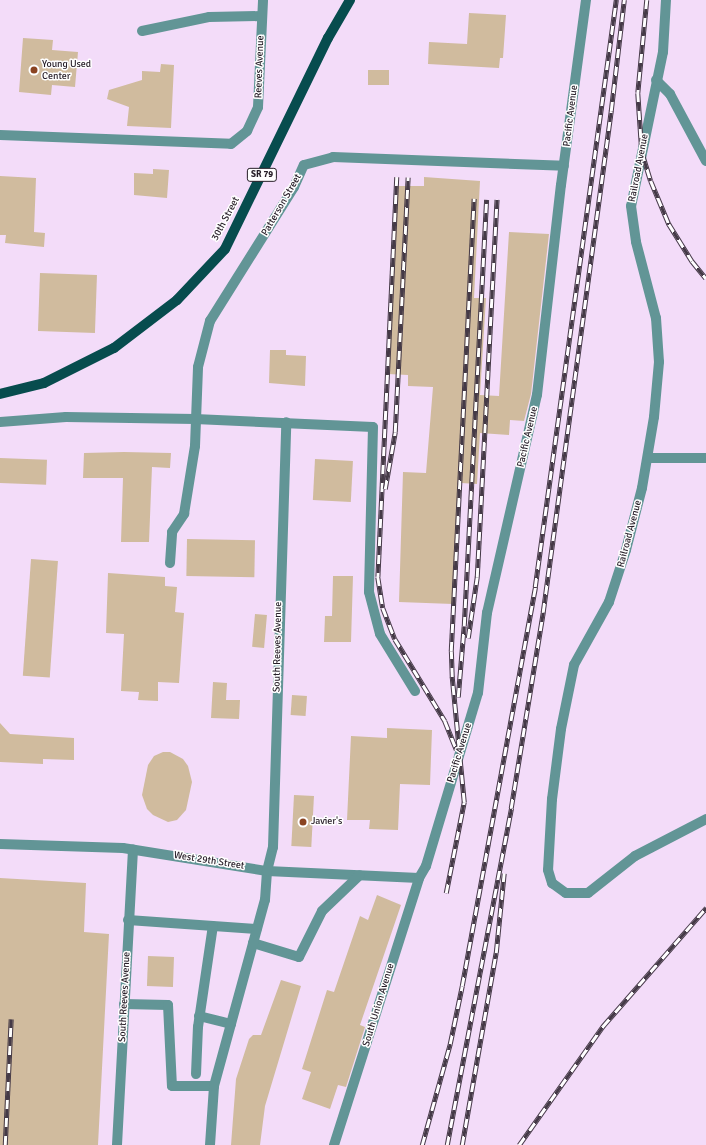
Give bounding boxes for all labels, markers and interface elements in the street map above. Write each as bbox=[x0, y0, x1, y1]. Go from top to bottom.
street label: Reeves Avenue bbox=[253, 35, 267, 99]
place label: Young Used Center bbox=[42, 58, 91, 82]
marker: Young Used Center bbox=[29, 65, 39, 75]
street label: Pacific Avenue bbox=[561, 85, 581, 147]
street label: Railroad Avenue bbox=[627, 133, 651, 203]
road number: SR 79 bbox=[246, 168, 278, 182]
street label: Patterson Street bbox=[259, 172, 305, 238]
street label: 30th Street bbox=[209, 195, 243, 243]
street label: Pacific Avenue bbox=[515, 405, 541, 469]
street label: Railroad Avenue bbox=[615, 499, 645, 569]
street label: South Reeves Avenue bbox=[271, 602, 285, 692]
street label: Pacific Avenue bbox=[445, 722, 475, 784]
place label: Javier's bbox=[311, 816, 342, 828]
marker: Javier's bbox=[298, 817, 308, 827]
street label: West 29th Street bbox=[173, 850, 245, 872]
street label: South Reeves Avenue bbox=[117, 952, 133, 1042]
street label: South Union Avenue bbox=[361, 962, 397, 1048]

